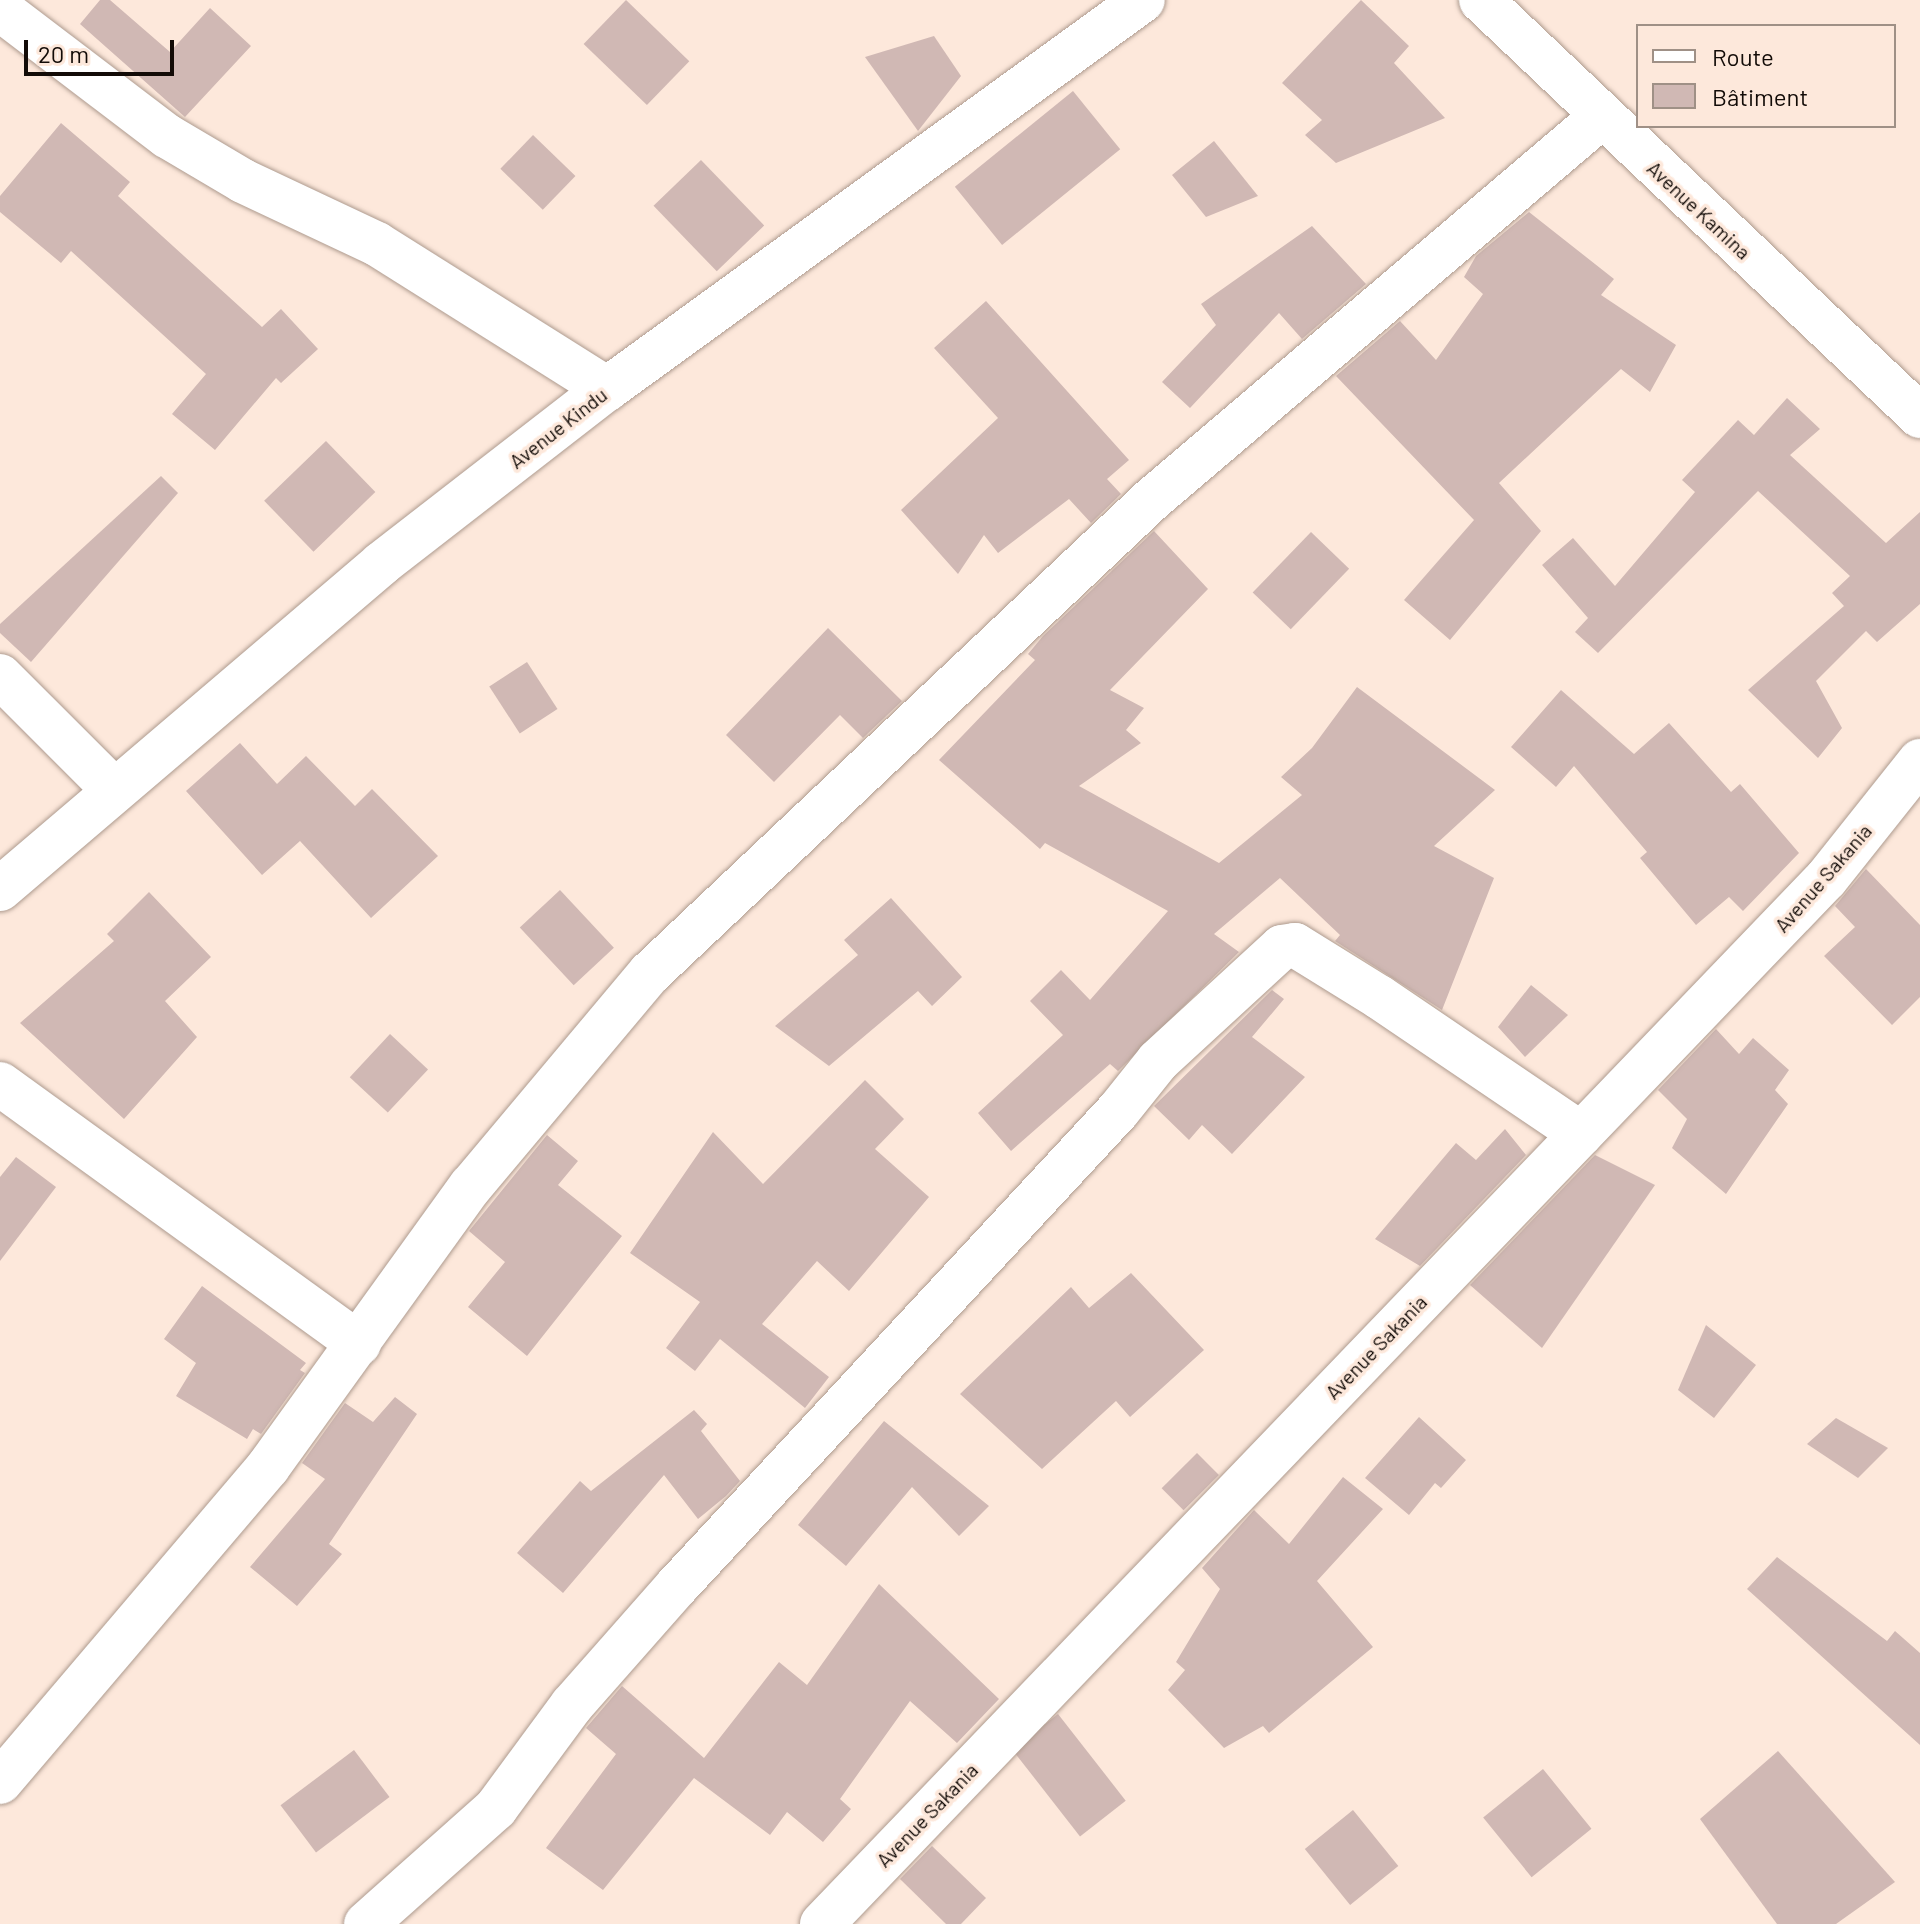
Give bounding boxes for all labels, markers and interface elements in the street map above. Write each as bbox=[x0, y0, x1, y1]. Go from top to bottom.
scale bar bbox=[28, 24, 178, 74]
legend bbox=[1636, 24, 1896, 128]
text: 20 m bbox=[38, 39, 89, 68]
text: Route bbox=[1712, 42, 1774, 71]
text: Bâtiment bbox=[1712, 82, 1808, 111]
street label: Avenue Kamina bbox=[1642, 156, 1756, 264]
street label: Avenue Kindu bbox=[504, 382, 612, 474]
street label: Avenue Sakania bbox=[1769, 819, 1877, 937]
street label: Avenue Sakania bbox=[1320, 1290, 1432, 1404]
street label: Avenue Sakania bbox=[871, 1758, 983, 1872]

